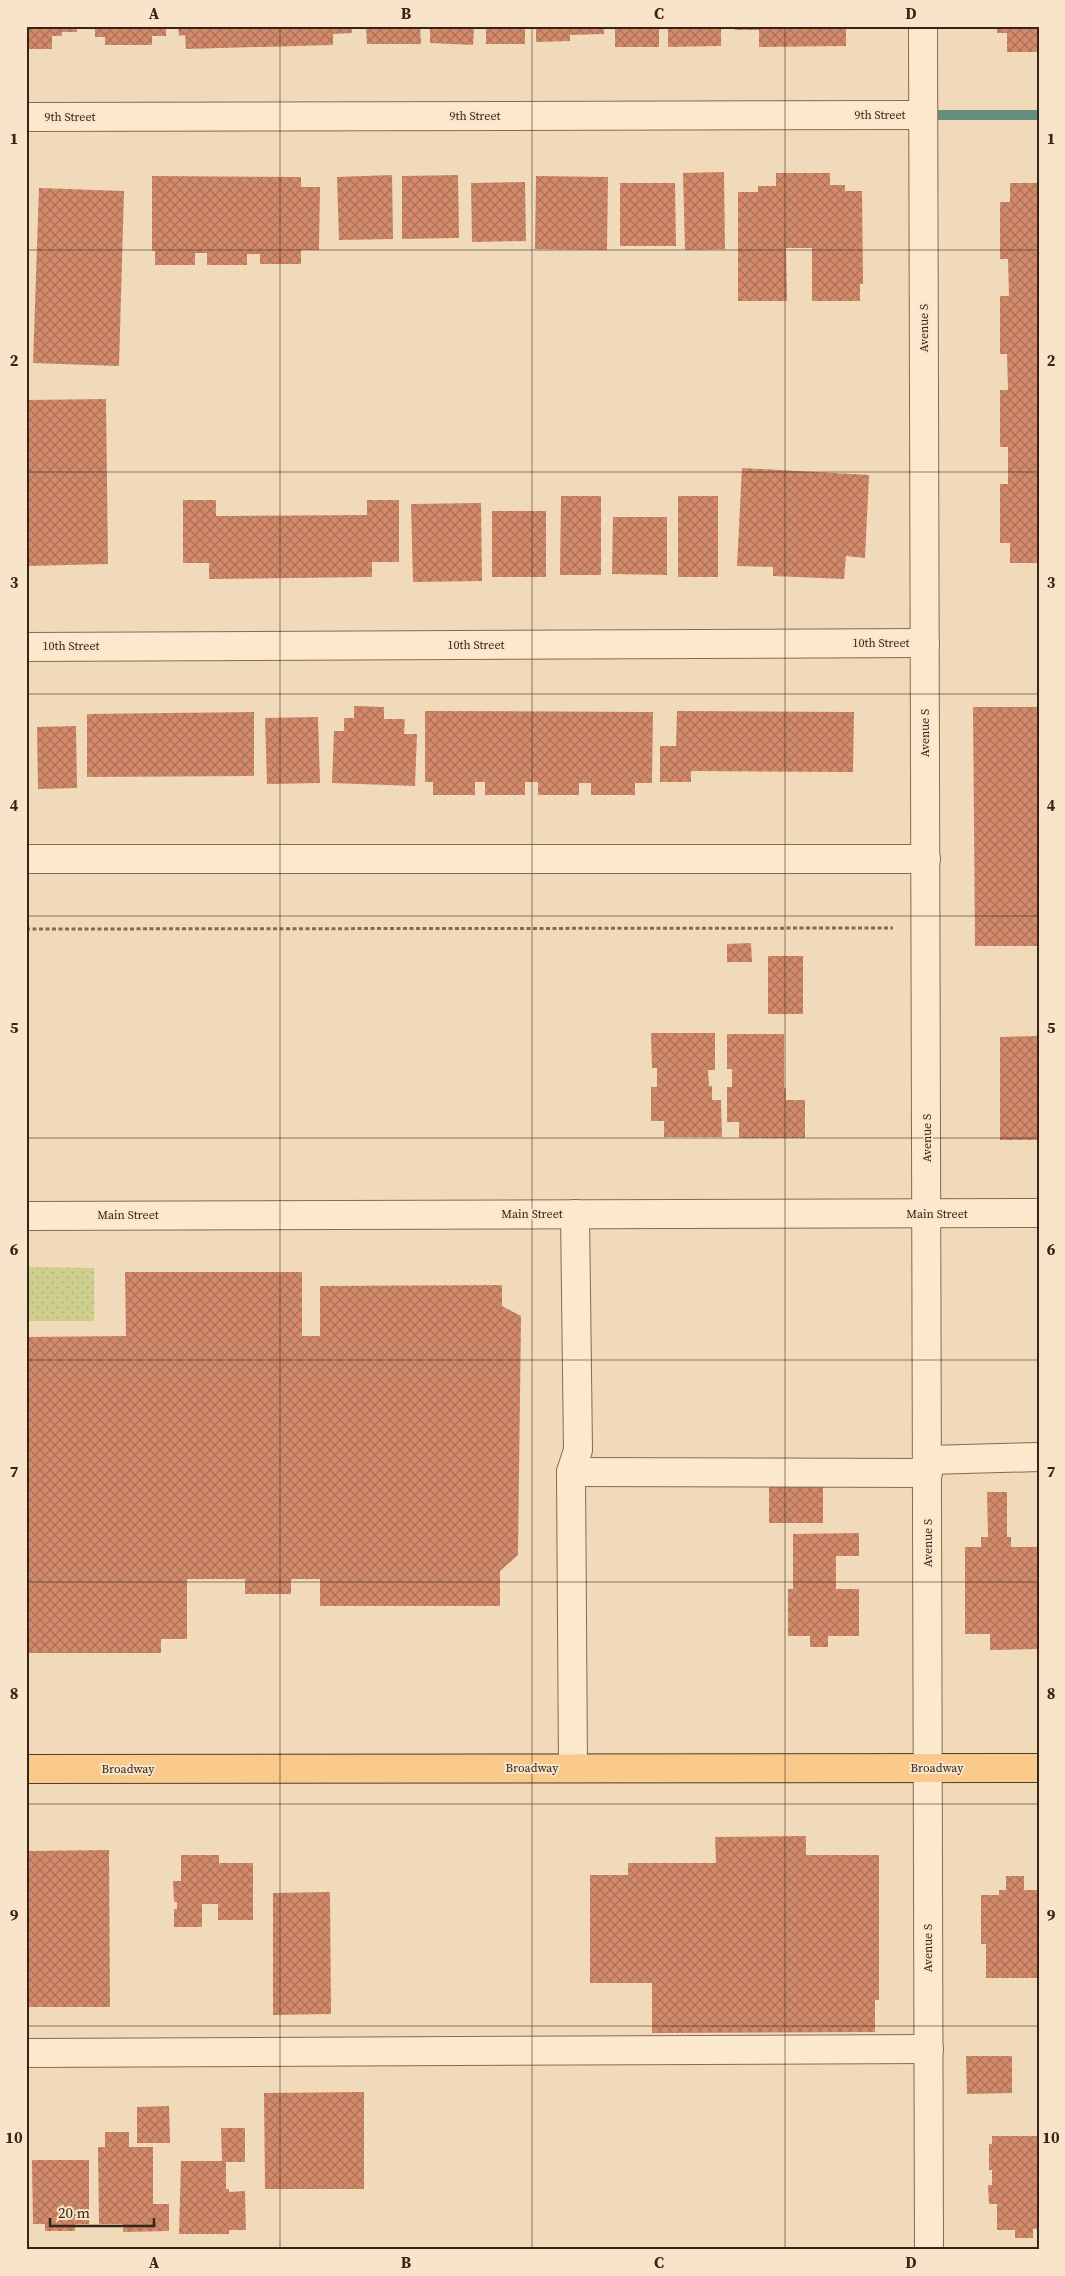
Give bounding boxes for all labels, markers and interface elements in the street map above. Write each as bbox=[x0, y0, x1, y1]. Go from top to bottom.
text: A bbox=[149, 2, 160, 24]
text: B bbox=[401, 2, 412, 24]
text: C bbox=[654, 2, 664, 24]
text: D bbox=[905, 2, 917, 24]
street label: 9th Street bbox=[855, 107, 906, 123]
street label: 9th Street bbox=[450, 108, 501, 124]
street label: 9th Street bbox=[45, 109, 96, 125]
text: 1 bbox=[10, 127, 18, 149]
text: 1 bbox=[1047, 127, 1055, 149]
street label: Avenue S bbox=[916, 304, 932, 352]
text: 2 bbox=[10, 349, 19, 371]
text: 2 bbox=[1047, 349, 1056, 371]
text: 3 bbox=[10, 571, 19, 593]
text: 3 bbox=[1047, 571, 1056, 593]
street label: 10th Street bbox=[853, 635, 910, 651]
street label: 10th Street bbox=[448, 637, 505, 653]
street label: 10th Street bbox=[43, 638, 100, 654]
street label: Avenue S bbox=[917, 709, 933, 757]
text: 4 bbox=[10, 794, 19, 816]
text: 4 bbox=[1047, 794, 1056, 816]
text: 5 bbox=[10, 1016, 19, 1038]
text: 5 bbox=[1047, 1016, 1056, 1038]
street label: Avenue S bbox=[919, 1114, 935, 1162]
street label: Main Street bbox=[501, 1206, 563, 1222]
street label: Main Street bbox=[906, 1206, 968, 1222]
street label: Main Street bbox=[97, 1207, 159, 1223]
text: 6 bbox=[10, 1238, 19, 1260]
text: 6 bbox=[1047, 1238, 1056, 1260]
text: 7 bbox=[10, 1460, 19, 1482]
text: 7 bbox=[1047, 1460, 1056, 1482]
street label: Avenue S bbox=[920, 1519, 936, 1567]
text: 8 bbox=[10, 1682, 18, 1704]
text: 8 bbox=[1047, 1682, 1055, 1704]
street label: Broadway bbox=[506, 1760, 559, 1776]
street label: Broadway bbox=[911, 1760, 964, 1776]
street label: Broadway bbox=[102, 1761, 155, 1777]
text: 9 bbox=[10, 1904, 19, 1926]
text: 9 bbox=[1047, 1904, 1056, 1926]
street label: Avenue S bbox=[920, 1924, 936, 1972]
text: 10 bbox=[5, 2126, 23, 2148]
text: 10 bbox=[1042, 2126, 1060, 2148]
scale bar bbox=[50, 2196, 154, 2228]
text: 20 m bbox=[58, 2202, 90, 2223]
text: A bbox=[149, 2251, 160, 2273]
text: B bbox=[401, 2251, 412, 2273]
text: C bbox=[654, 2251, 664, 2273]
text: D bbox=[905, 2251, 917, 2273]

